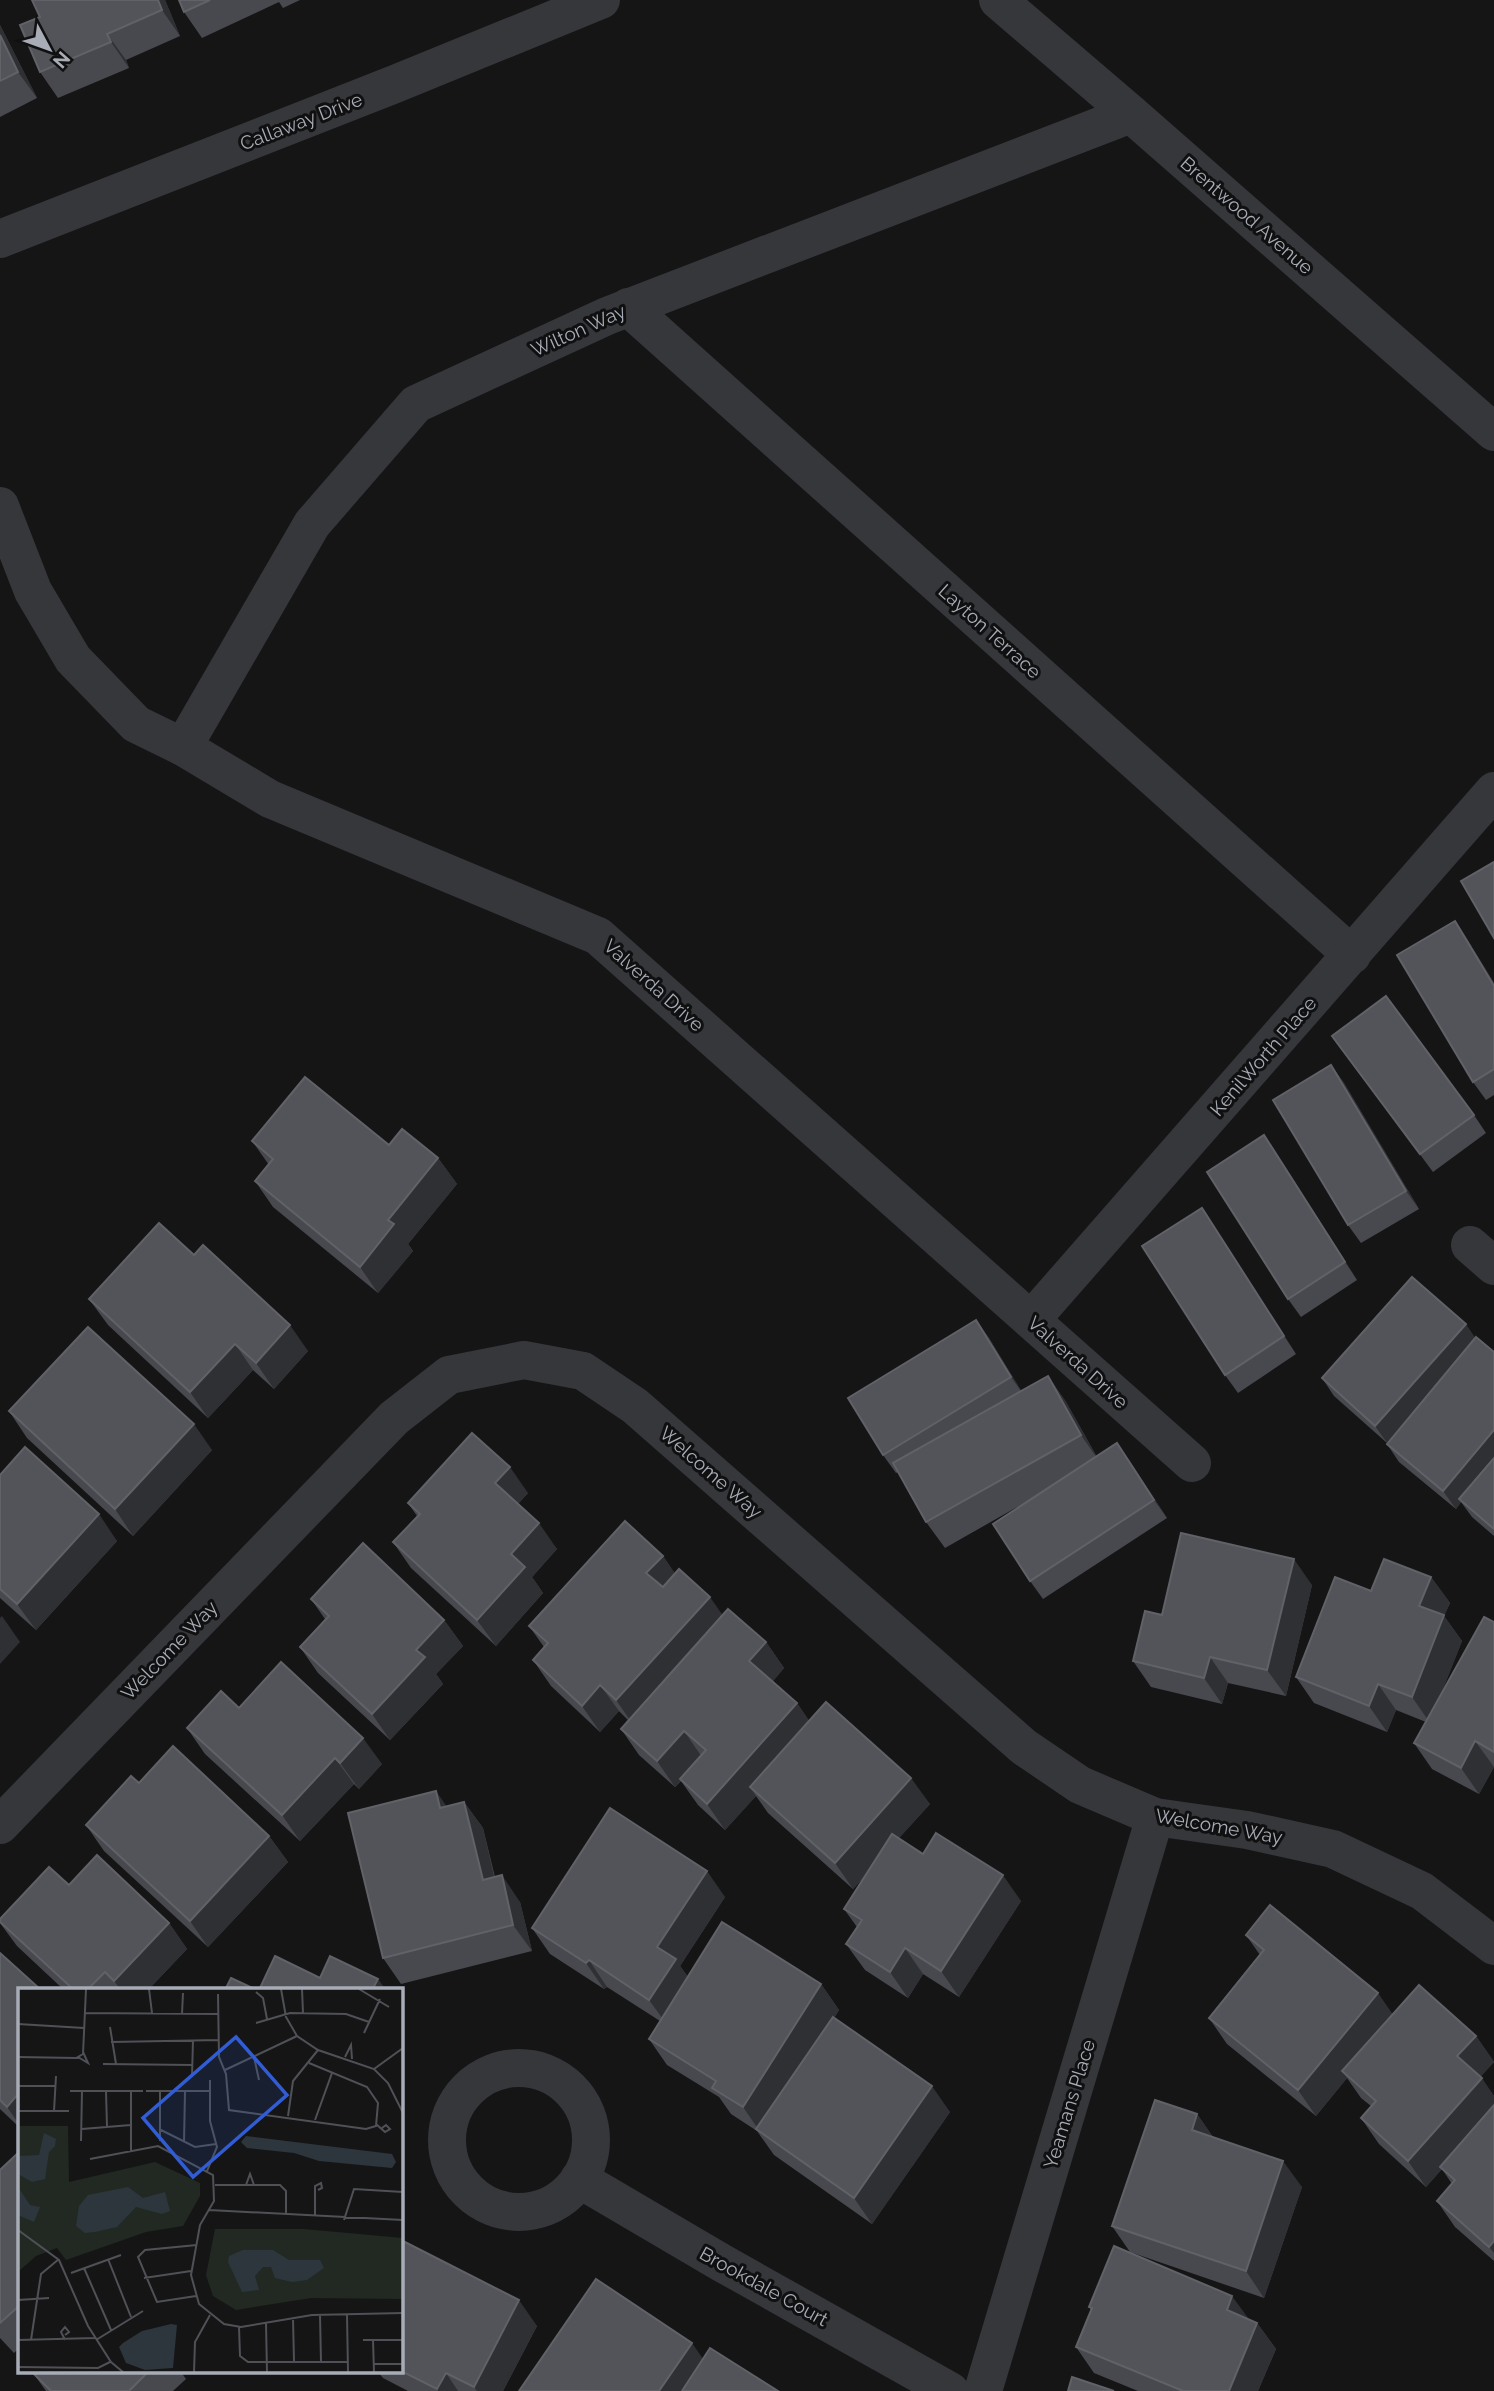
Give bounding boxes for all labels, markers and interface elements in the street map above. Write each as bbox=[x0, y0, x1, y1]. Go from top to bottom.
north arrow bbox=[14, 14, 84, 84]
text: N bbox=[49, 47, 75, 73]
street label: Callaway Drive bbox=[237, 88, 365, 154]
street label: Brentwood Avenue bbox=[1176, 152, 1318, 278]
street label: Wilton Way bbox=[527, 299, 629, 361]
street label: Layton Terrace bbox=[934, 579, 1046, 683]
street label: Valverda Drive bbox=[600, 934, 708, 1036]
street label: KenilWorth Place bbox=[1205, 992, 1321, 1120]
street label: Valverda Drive bbox=[1024, 1311, 1132, 1413]
street label: Welcome Way bbox=[655, 1422, 767, 1522]
street label: Welcome Way bbox=[116, 1596, 222, 1704]
street label: Welcome Way bbox=[1154, 1804, 1284, 1848]
inset map bbox=[18, 1988, 402, 2374]
street label: Yeamans Place bbox=[1039, 2037, 1099, 2171]
street label: Brookdale Court bbox=[696, 2242, 833, 2331]

